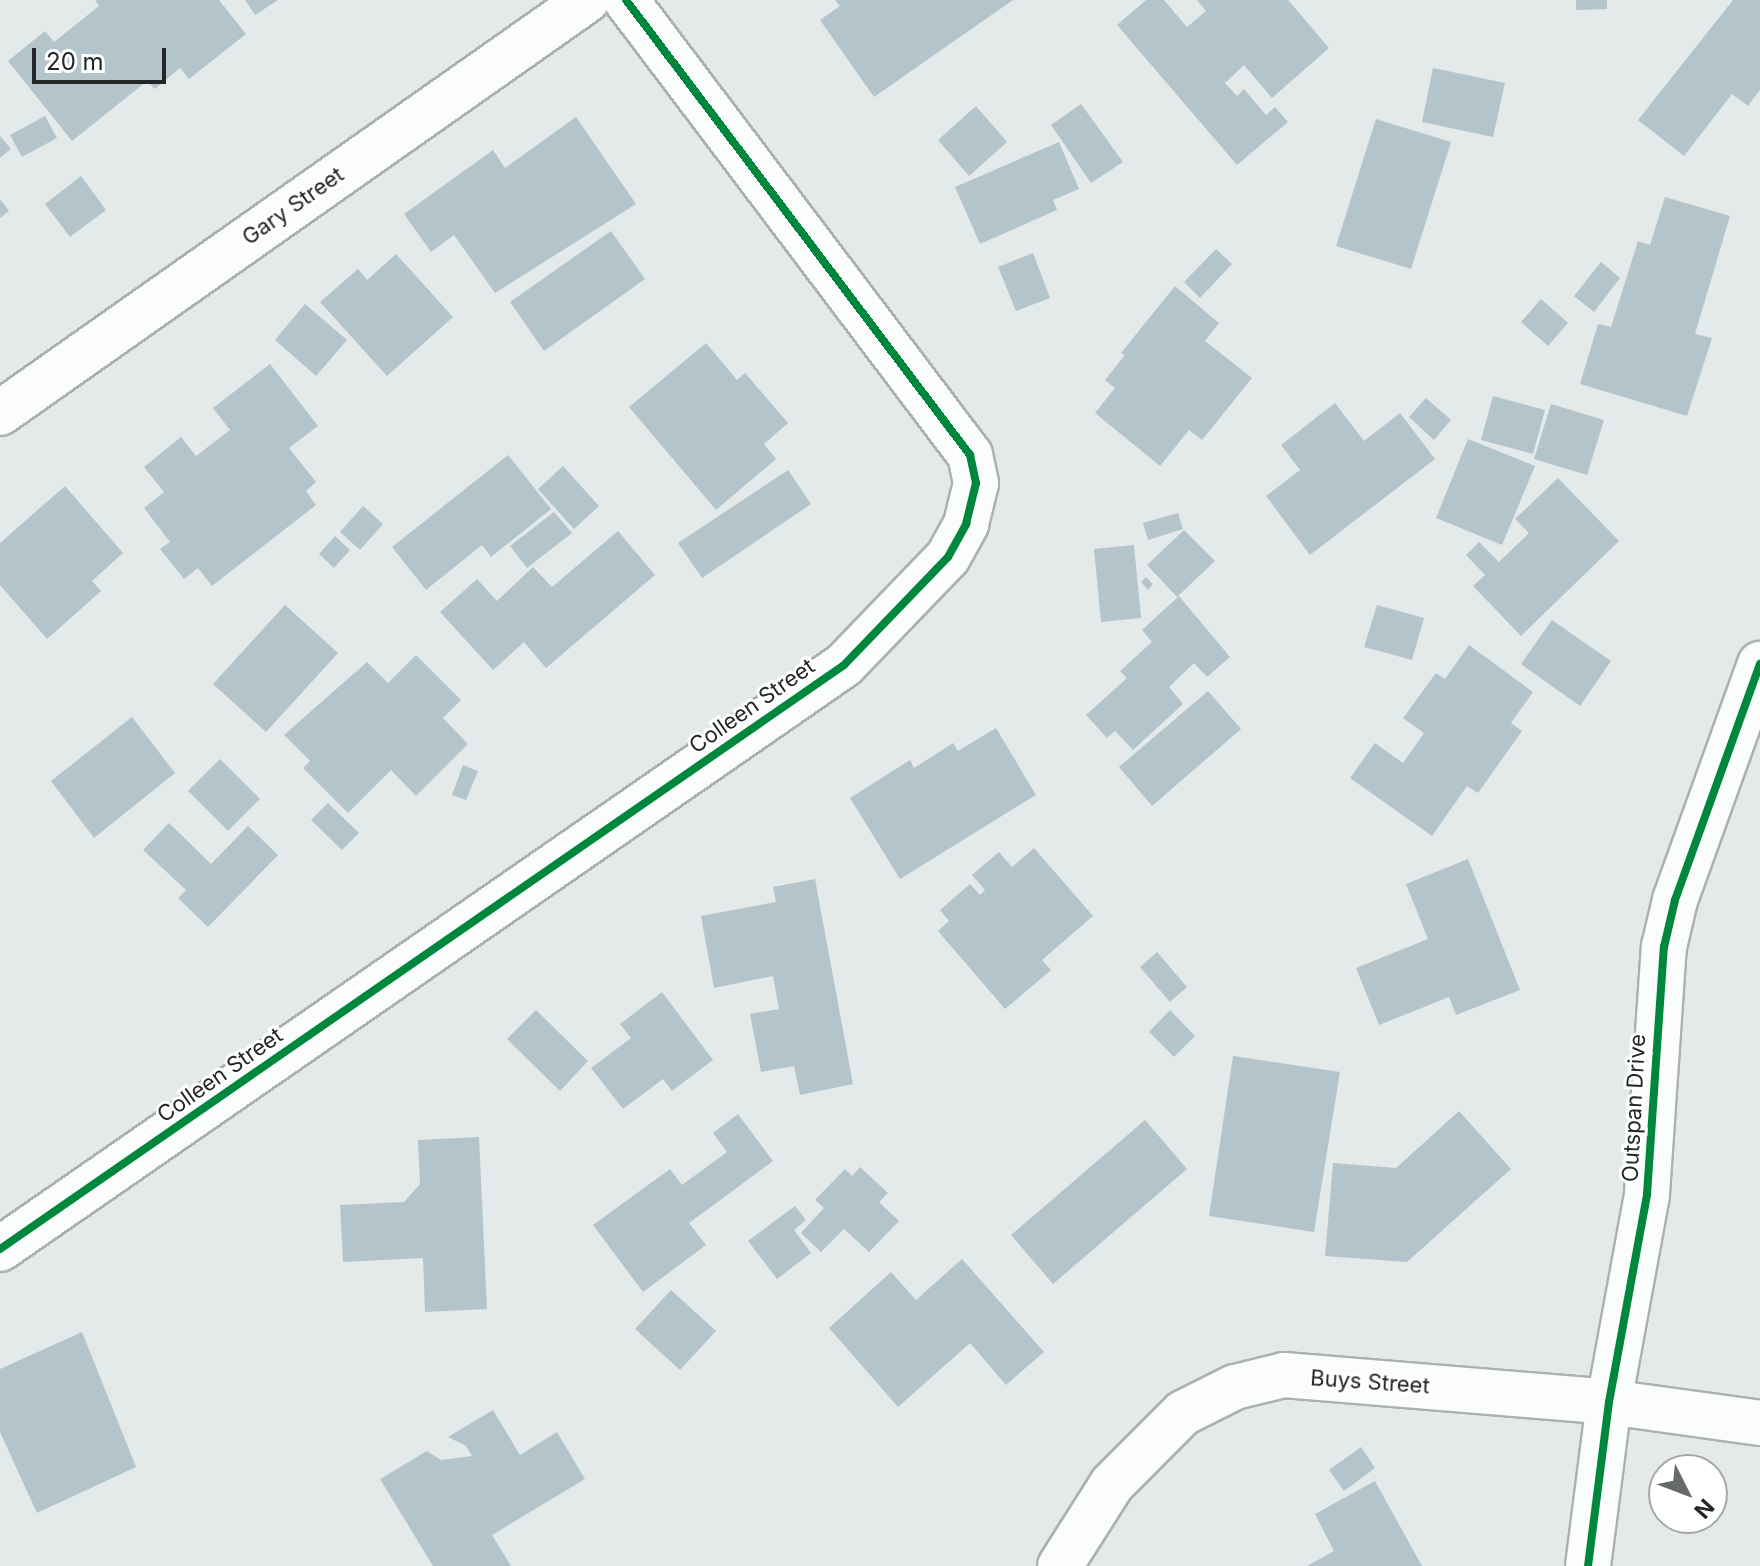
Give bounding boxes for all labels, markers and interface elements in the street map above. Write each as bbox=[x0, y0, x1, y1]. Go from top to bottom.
scale bar bbox=[36, 32, 170, 82]
text: 20 m bbox=[46, 47, 104, 76]
street label: Gary Street bbox=[237, 161, 349, 251]
street label: Colleen Street bbox=[684, 653, 820, 759]
street label: Colleen Street bbox=[152, 1022, 288, 1128]
street label: Outspan Drive bbox=[1617, 1033, 1651, 1183]
street label: Buys Street bbox=[1309, 1365, 1431, 1399]
north arrow bbox=[1648, 1454, 1728, 1534]
text: N bbox=[1689, 1494, 1720, 1524]

